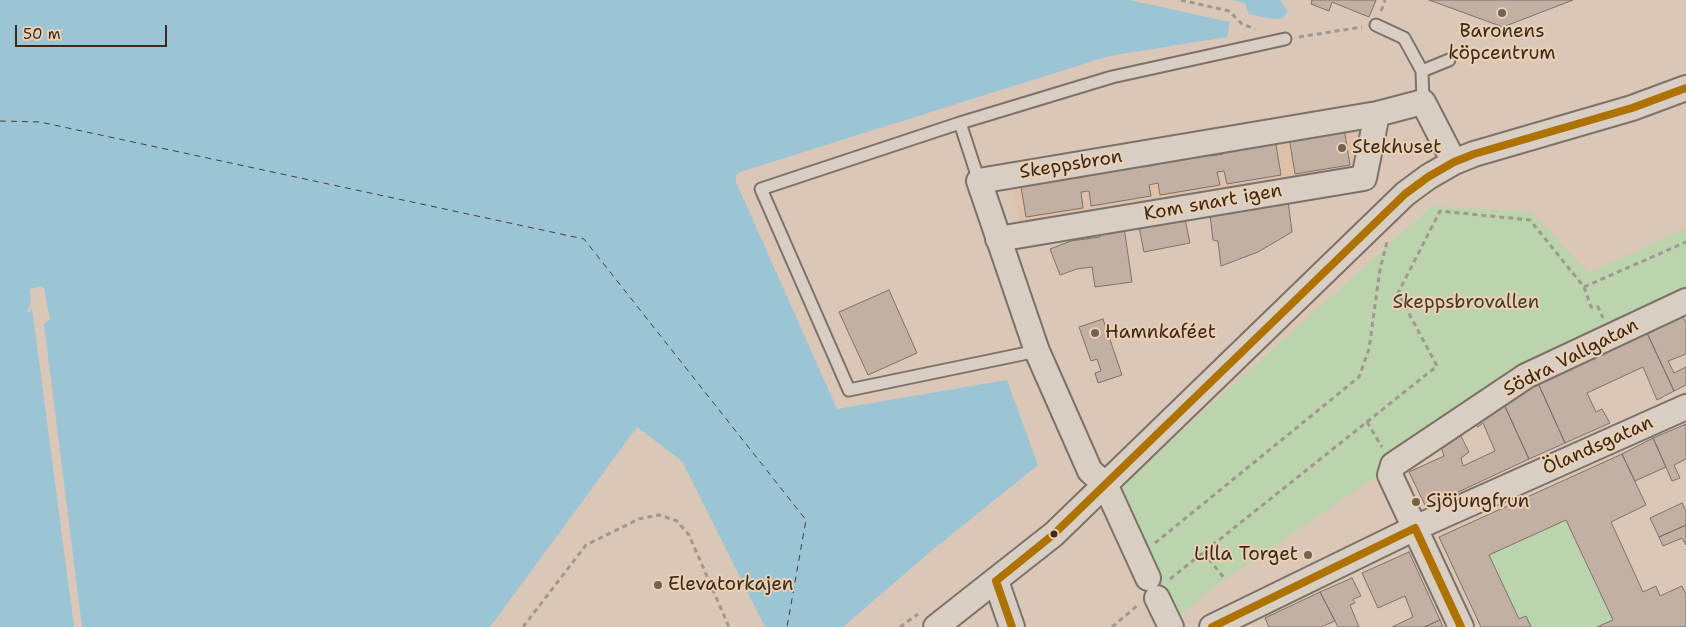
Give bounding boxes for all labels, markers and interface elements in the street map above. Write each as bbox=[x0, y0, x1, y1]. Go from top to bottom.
marker: Baronens köpcentrum bbox=[1496, 7, 1508, 19]
scale bar bbox=[18, 15, 170, 47]
place label: Baronens köpcentrum bbox=[1448, 21, 1556, 65]
text: 50 m bbox=[23, 24, 61, 44]
place label: Stekhuset bbox=[1352, 137, 1442, 159]
marker: Stekhuset bbox=[1336, 142, 1348, 154]
street label: Skeppsbron bbox=[1018, 146, 1124, 184]
street label: Kom snart igen bbox=[1142, 180, 1284, 226]
park label: Skeppsbrovallen bbox=[1393, 292, 1539, 314]
street label: Södra Vallgatan bbox=[1500, 314, 1642, 402]
place label: Hamnkaféet bbox=[1105, 322, 1216, 344]
marker: Hamnkaféet bbox=[1089, 327, 1101, 339]
street label: Ölandsgatan bbox=[1539, 412, 1657, 480]
place label: Sjöjungfrun bbox=[1426, 491, 1529, 513]
marker: Sjöjungfrun bbox=[1410, 496, 1422, 508]
unlabelled marker bbox=[1049, 529, 1059, 539]
place label: Lilla Torget bbox=[1194, 544, 1298, 566]
marker: Lilla Torget bbox=[1302, 549, 1314, 561]
place label: Elevatorkajen bbox=[668, 574, 793, 596]
marker: Elevatorkajen bbox=[652, 579, 664, 591]

